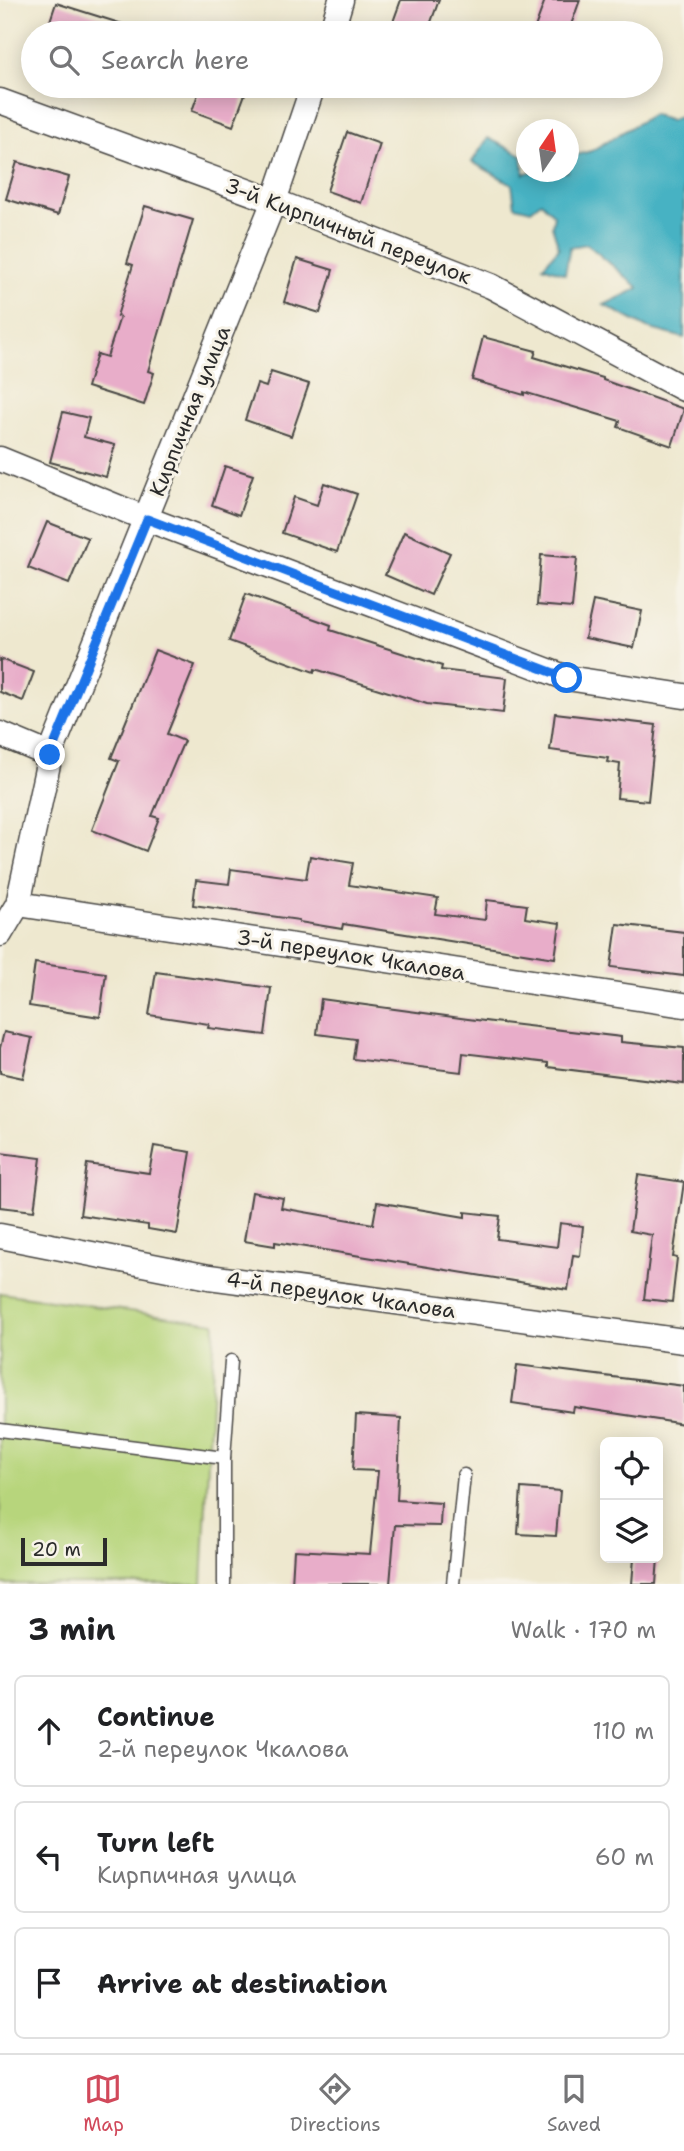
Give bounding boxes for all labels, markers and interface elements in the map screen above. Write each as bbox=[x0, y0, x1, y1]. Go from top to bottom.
search box bbox=[21, 21, 663, 98]
icon: search bbox=[45, 41, 83, 79]
text: Search here bbox=[101, 42, 250, 77]
north arrow bbox=[516, 119, 579, 182]
street label: 3-й Кирпичный переулок bbox=[221, 171, 475, 291]
street label: Кирпичная улица bbox=[143, 321, 237, 501]
route start bbox=[551, 662, 582, 693]
route end bbox=[34, 739, 65, 770]
street label: 3-й переулок Чкалова bbox=[235, 923, 467, 987]
street label: 4-й переулок Чкалова bbox=[225, 1265, 457, 1325]
map controls bbox=[600, 1437, 663, 1563]
button: locate bbox=[600, 1437, 663, 1500]
button: layers bbox=[600, 1500, 663, 1563]
scale bar bbox=[21, 1535, 107, 1567]
text: 20 m bbox=[32, 1537, 81, 1562]
text: 3 min bbox=[28, 1609, 115, 1650]
text: Walk · 170 m bbox=[511, 1615, 656, 1645]
text: Continue bbox=[97, 1699, 215, 1734]
icon: ahead bbox=[30, 1712, 68, 1750]
text: 110 m bbox=[592, 1716, 654, 1746]
text: 2-й переулок Чкалова bbox=[97, 1734, 349, 1764]
text: Turn left bbox=[97, 1825, 214, 1860]
icon: left bbox=[30, 1838, 68, 1876]
text: 60 m bbox=[595, 1842, 654, 1872]
text: Кирпичная улица bbox=[97, 1860, 296, 1890]
icon: arrive bbox=[30, 1964, 68, 2002]
text: Arrive at destination bbox=[97, 1966, 387, 2001]
tab: Map bbox=[83, 2070, 124, 2137]
tab: Directions bbox=[290, 2070, 381, 2137]
tab: Saved bbox=[547, 2070, 601, 2137]

